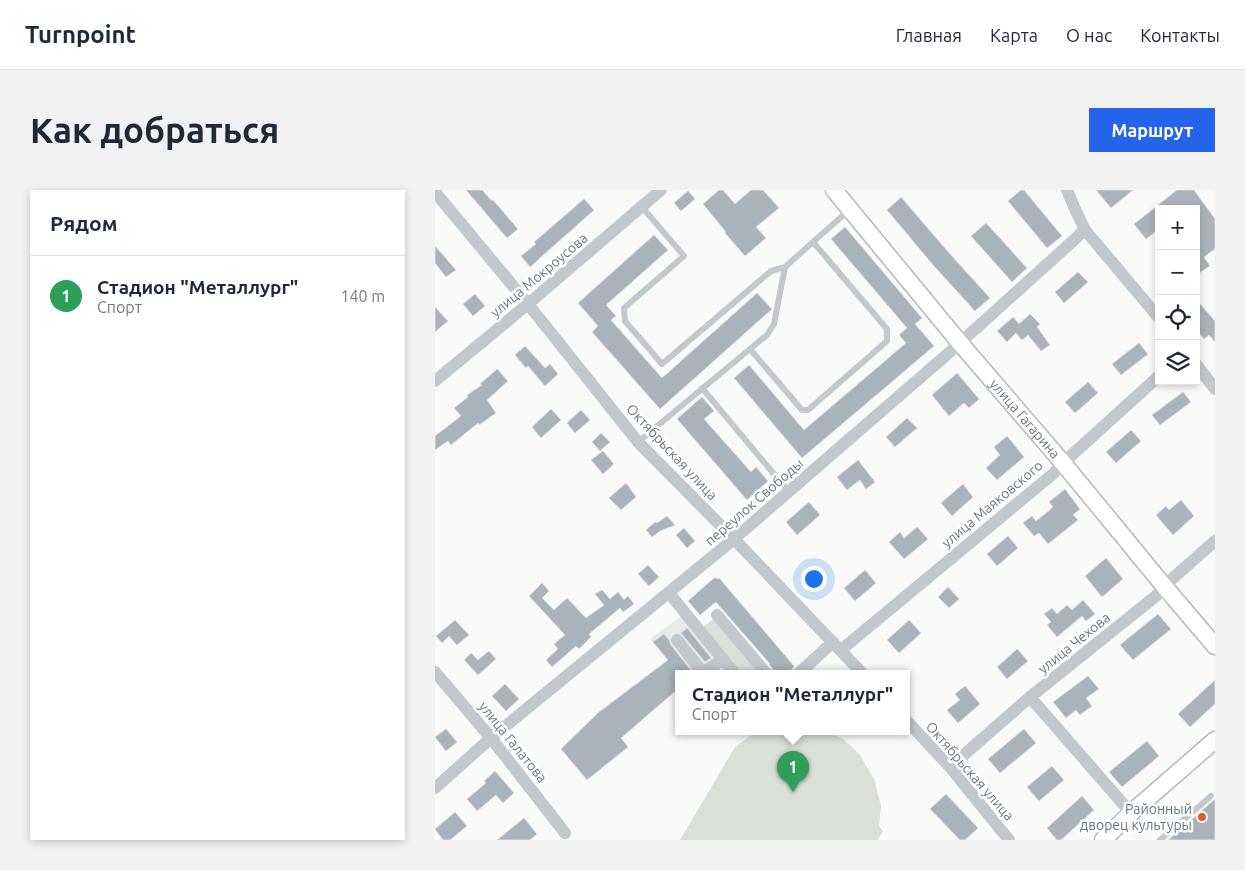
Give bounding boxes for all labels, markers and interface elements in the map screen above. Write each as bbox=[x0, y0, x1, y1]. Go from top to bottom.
text: Turnpoint bbox=[25, 21, 136, 48]
text: Главная bbox=[896, 25, 962, 45]
text: Карта bbox=[990, 25, 1038, 45]
text: О нас bbox=[1066, 25, 1112, 45]
text: Контакты bbox=[1140, 25, 1220, 45]
button: Маршрут bbox=[1089, 108, 1215, 152]
text: Как добраться bbox=[30, 110, 279, 150]
map controls bbox=[1155, 205, 1200, 385]
button: + bbox=[1155, 205, 1200, 250]
text: Рядом bbox=[50, 211, 118, 235]
street label: улица Мокроусова bbox=[487, 230, 591, 320]
button: − bbox=[1155, 250, 1200, 295]
text: Стадион "Металлург" bbox=[97, 276, 298, 298]
text: 1 bbox=[61, 287, 71, 305]
text: 140 m bbox=[340, 287, 385, 305]
button: locate bbox=[1155, 295, 1200, 340]
text: Спорт bbox=[97, 298, 142, 316]
button: layers bbox=[1155, 340, 1200, 385]
street label: улица Гагарина bbox=[987, 376, 1063, 462]
street label: Октябрьская улица bbox=[623, 401, 721, 503]
street label: переулок Свободы bbox=[702, 455, 806, 549]
street label: улица Маяковского bbox=[938, 457, 1046, 551]
your location bbox=[801, 566, 827, 592]
street label: улица Чехова bbox=[1035, 609, 1113, 677]
popup bbox=[675, 670, 910, 735]
text: Стадион "Металлург" bbox=[692, 683, 893, 705]
street label: улица Галатова bbox=[476, 698, 550, 786]
text: Спорт bbox=[692, 705, 737, 723]
street label: Октябрьская улица bbox=[923, 718, 1017, 824]
pin: 1 bbox=[777, 751, 809, 792]
place label: Районный дворец культуры bbox=[1080, 801, 1192, 833]
marker: Районный дворец культуры bbox=[1196, 811, 1208, 823]

